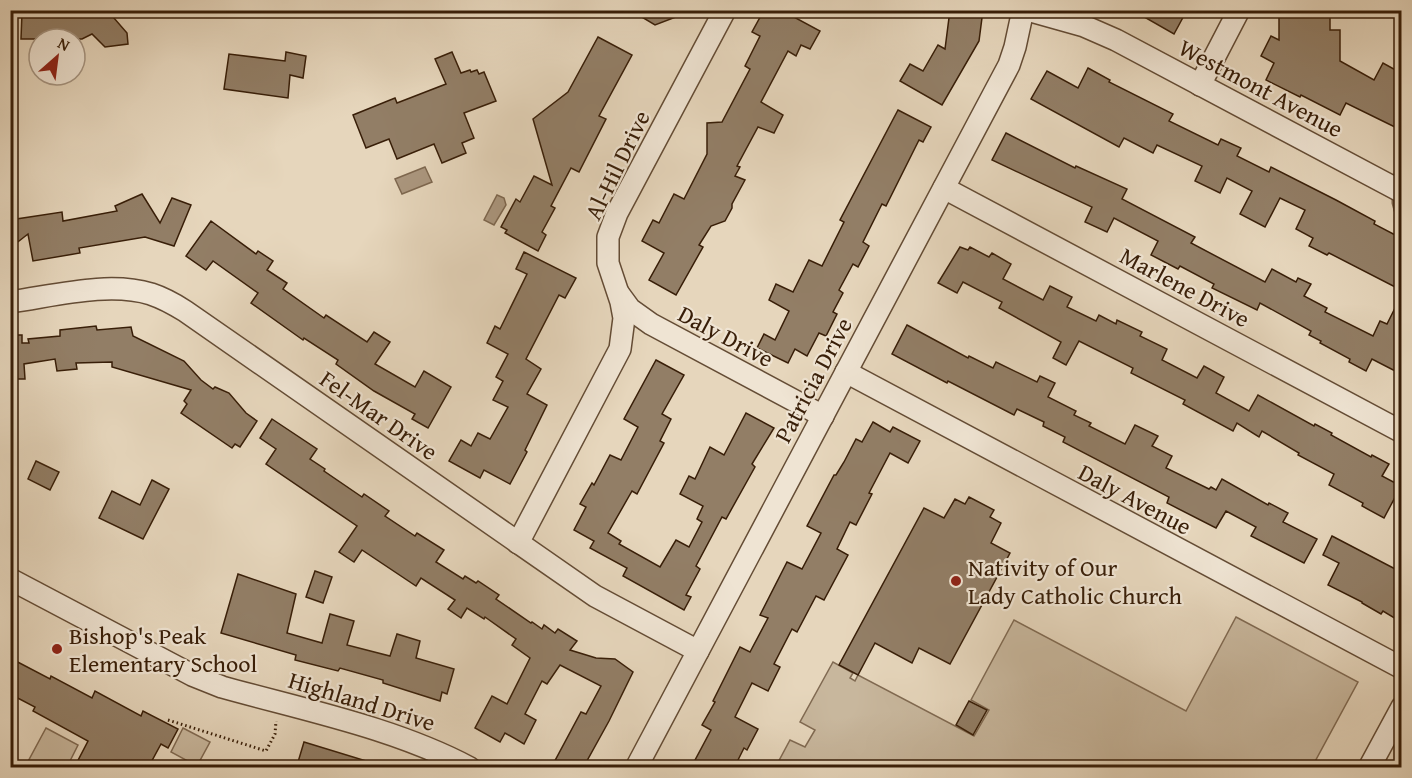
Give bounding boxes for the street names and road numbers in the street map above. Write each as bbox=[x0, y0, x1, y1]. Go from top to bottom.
street label: Westmont Avenue bbox=[1173, 30, 1349, 146]
street label: Al-Hil Drive bbox=[575, 104, 659, 226]
street label: Marlene Drive bbox=[1114, 238, 1256, 336]
street label: Daly Drive bbox=[672, 296, 780, 376]
street label: Patricia Drive bbox=[765, 311, 861, 449]
street label: Fel-Mar Drive bbox=[313, 361, 445, 469]
street label: Daly Avenue bbox=[1072, 455, 1198, 543]
street label: Highland Drive bbox=[284, 662, 440, 740]

